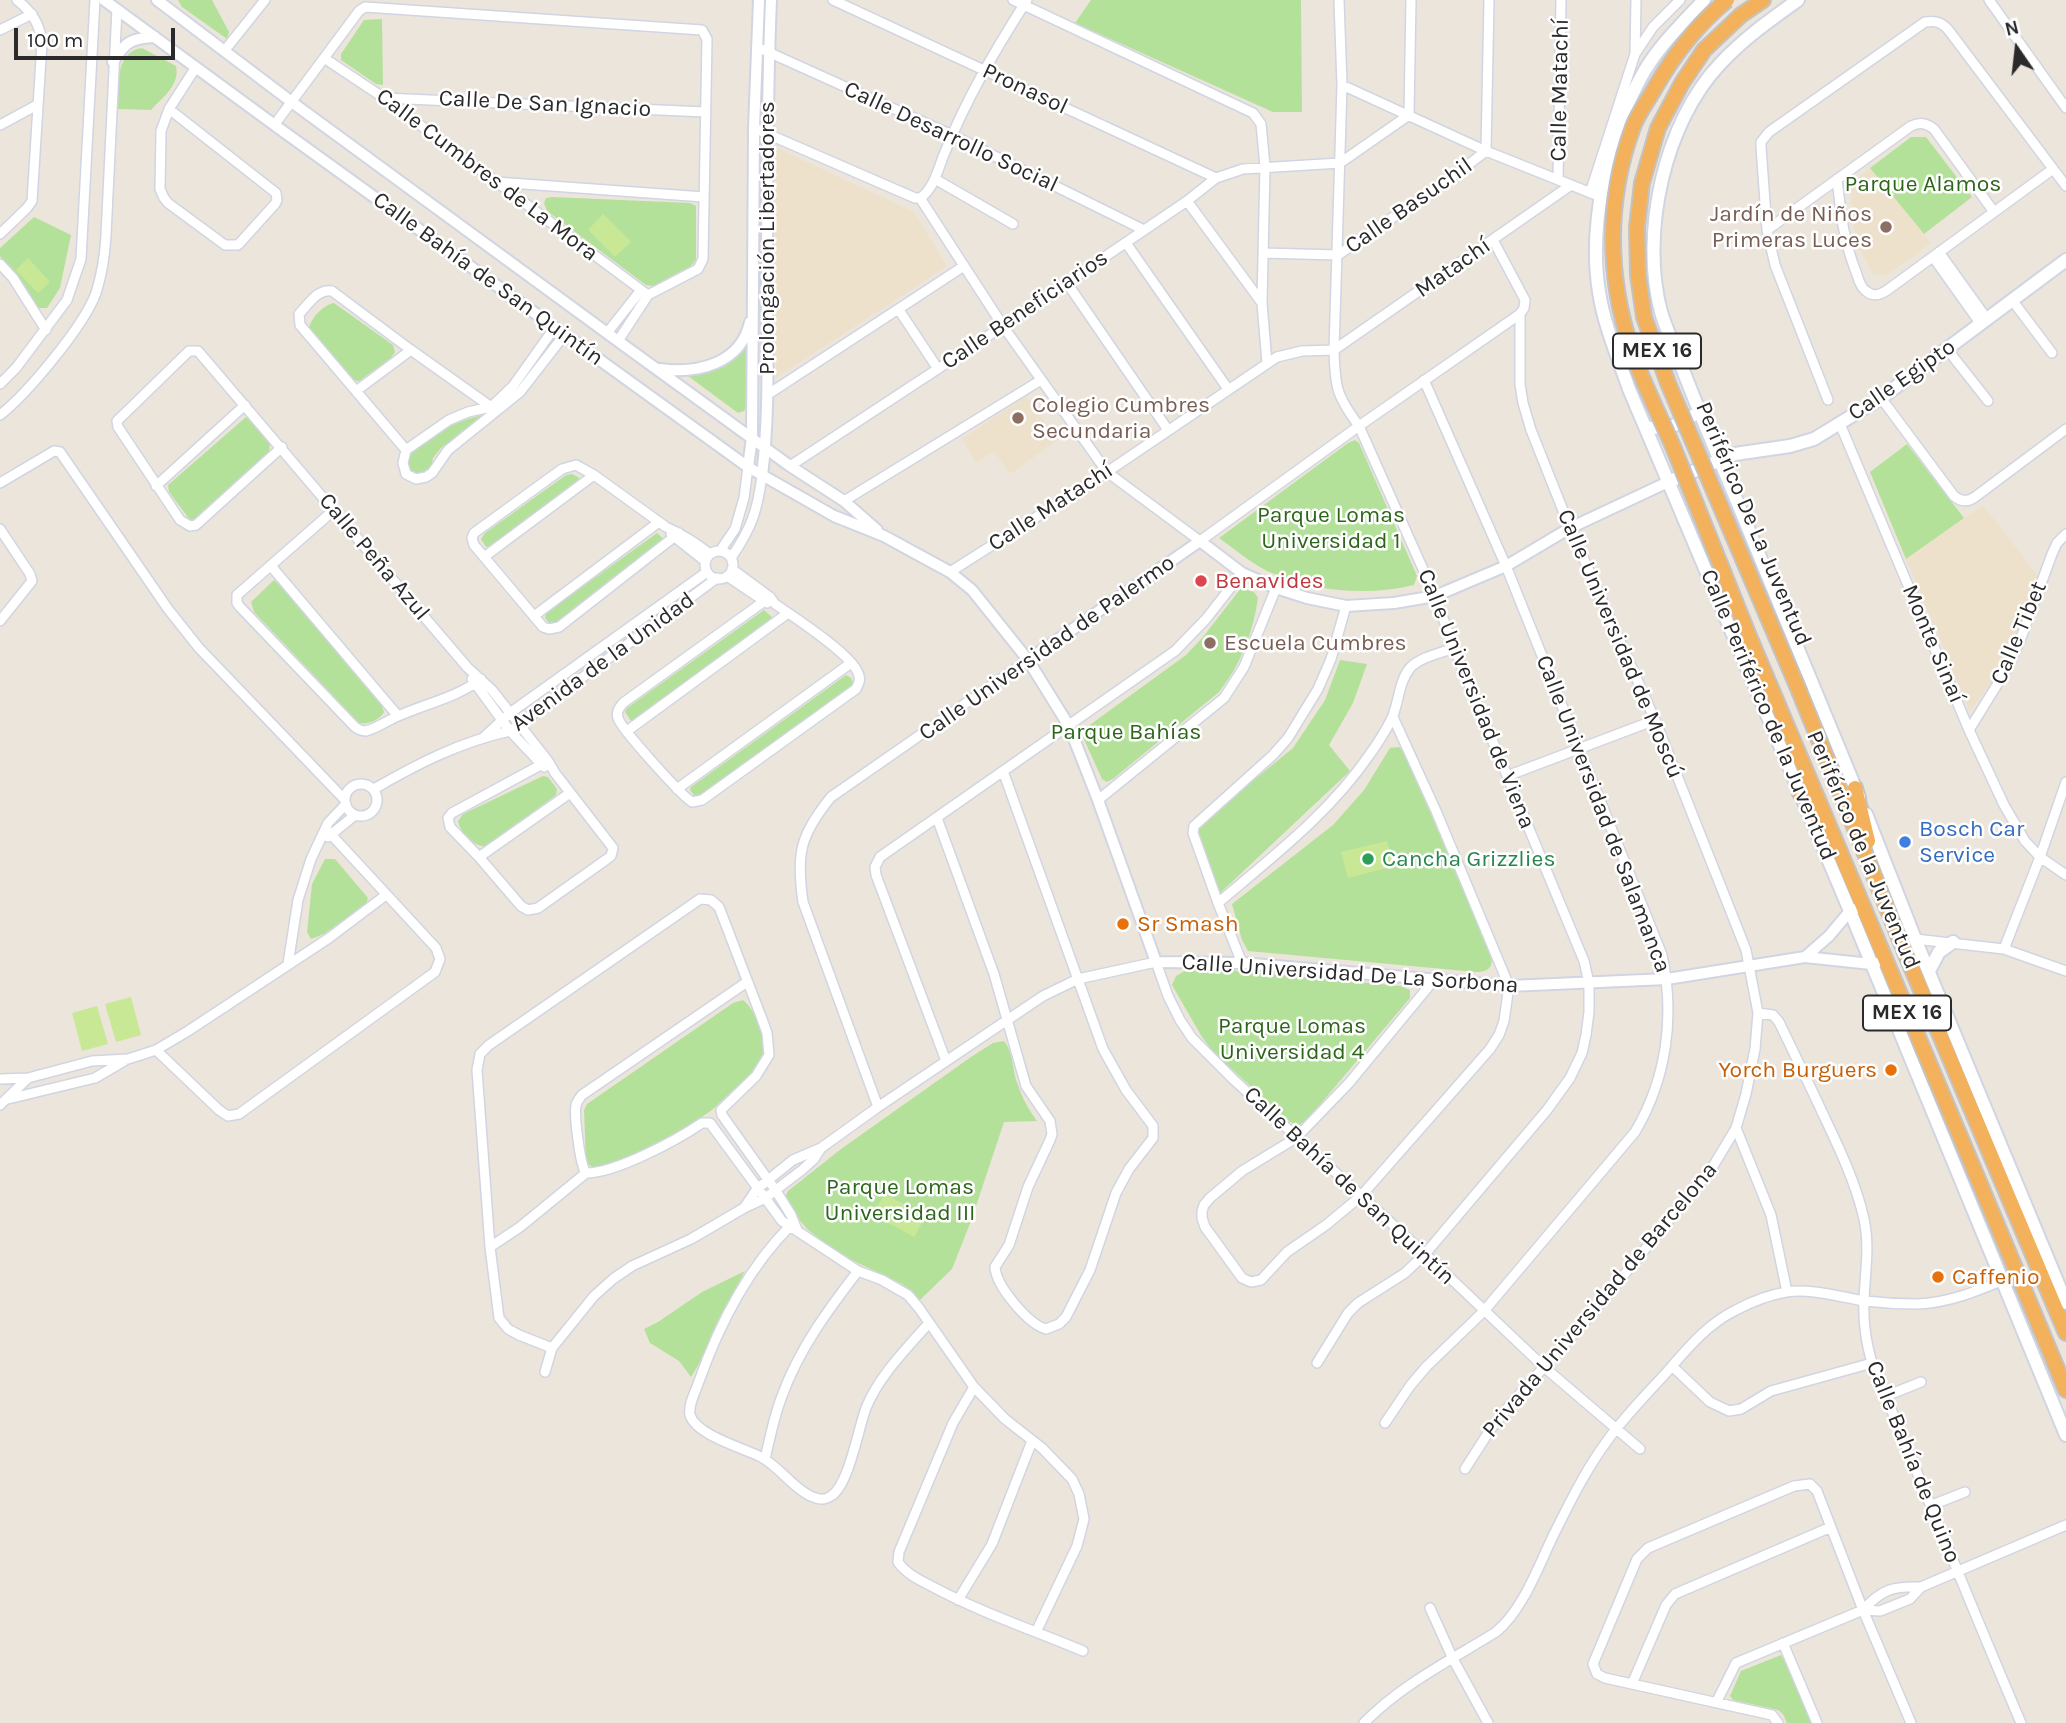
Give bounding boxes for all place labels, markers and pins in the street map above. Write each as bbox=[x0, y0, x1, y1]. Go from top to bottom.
place label: Jardín de Niños Primeras Luces bbox=[1710, 200, 1872, 254]
marker: Jardín de Niños Primeras Luces bbox=[1878, 219, 1894, 235]
place label: Colegio Cumbres Secundaria bbox=[1032, 391, 1210, 445]
marker: Colegio Cumbres Secundaria bbox=[1010, 410, 1026, 426]
place label: Benavides bbox=[1215, 567, 1324, 595]
marker: Benavides bbox=[1193, 573, 1209, 589]
place label: Escuela Cumbres bbox=[1224, 629, 1407, 657]
marker: Escuela Cumbres bbox=[1202, 635, 1218, 651]
place label: Bosch Car Service bbox=[1919, 815, 2024, 869]
marker: Bosch Car Service bbox=[1897, 834, 1913, 850]
place label: Cancha Grizzlies bbox=[1382, 845, 1556, 873]
marker: Cancha Grizzlies bbox=[1360, 851, 1376, 867]
place label: Sr Smash bbox=[1137, 910, 1239, 938]
marker: Sr Smash bbox=[1115, 916, 1131, 932]
place label: Yorch Burguers bbox=[1718, 1056, 1877, 1084]
marker: Yorch Burguers bbox=[1883, 1062, 1899, 1078]
place label: Caffenio bbox=[1952, 1263, 2040, 1291]
marker: Caffenio bbox=[1930, 1269, 1946, 1285]

